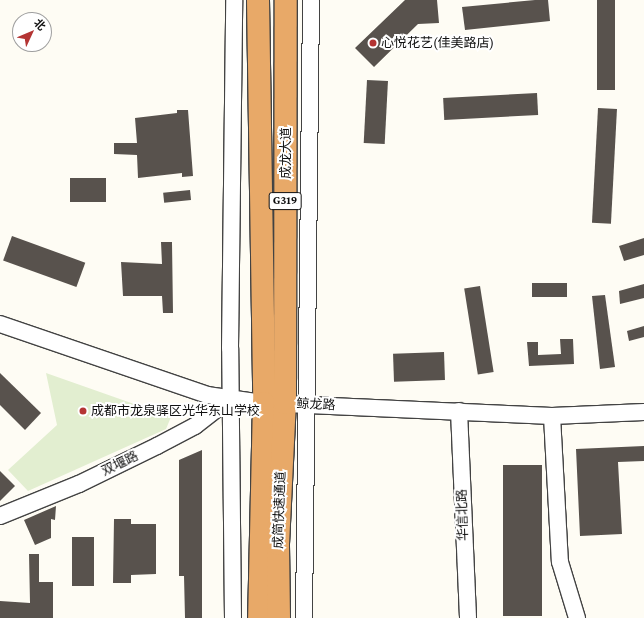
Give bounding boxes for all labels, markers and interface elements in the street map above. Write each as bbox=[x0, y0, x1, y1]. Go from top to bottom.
north arrow bbox=[12, 12, 52, 52]
text: 北 bbox=[32, 16, 48, 32]
place label: 心悦花艺(佳美路店) bbox=[381, 35, 494, 51]
marker: 心悦花艺(佳美路店) bbox=[368, 38, 378, 48]
street label: 成龙大道 bbox=[278, 127, 294, 179]
road number: G319 bbox=[268, 191, 302, 211]
street label: 鲸龙路 bbox=[296, 396, 336, 414]
place label: 成都市龙泉驿区光华东山学校 bbox=[91, 403, 260, 419]
marker: 成都市龙泉驿区光华东山学校 bbox=[78, 406, 88, 416]
street label: 双堰路 bbox=[99, 448, 141, 480]
street label: 成简快速通道 bbox=[271, 471, 289, 549]
street label: 华信北路 bbox=[454, 489, 472, 541]

